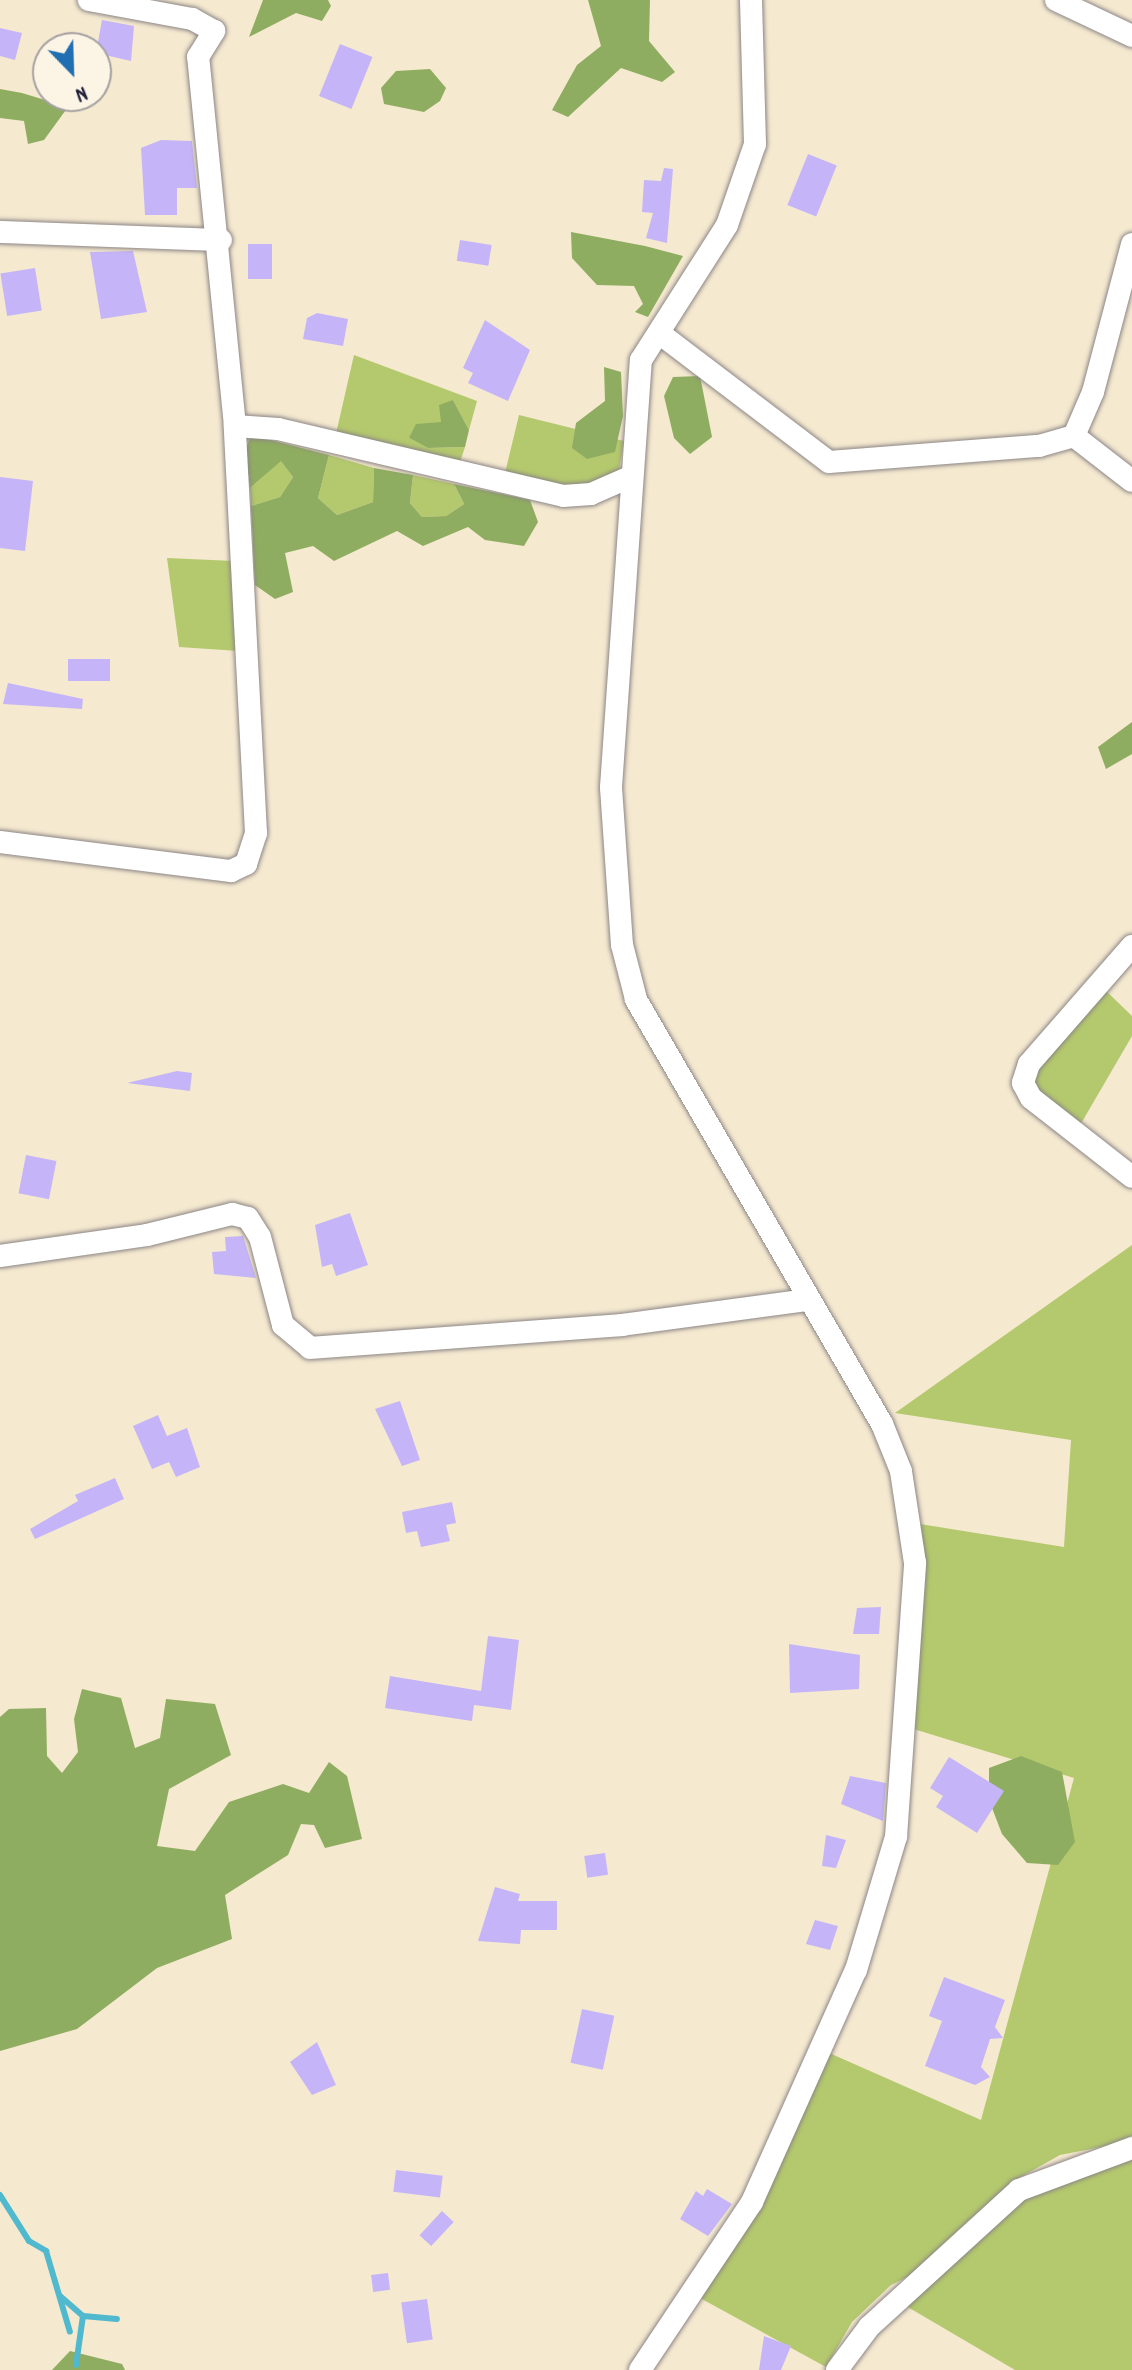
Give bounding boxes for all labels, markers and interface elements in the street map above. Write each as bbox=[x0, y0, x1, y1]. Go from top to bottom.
north arrow bbox=[32, 32, 112, 112]
text: N bbox=[70, 76, 92, 109]

